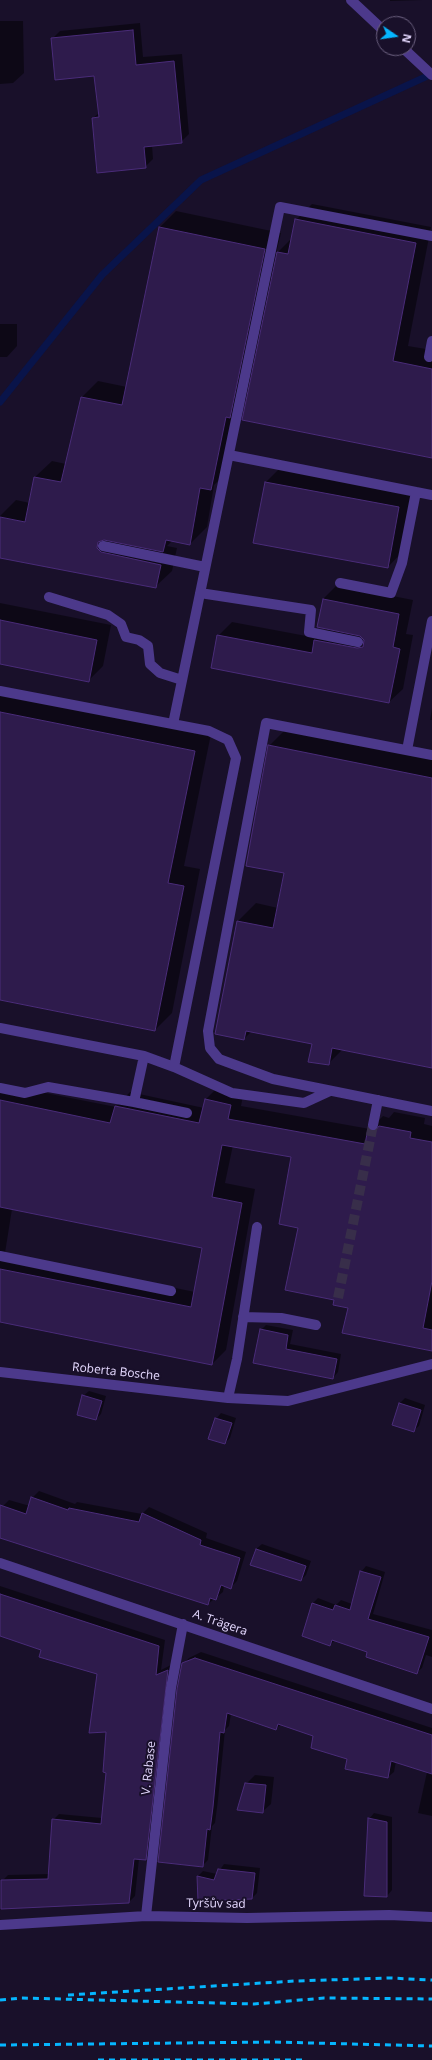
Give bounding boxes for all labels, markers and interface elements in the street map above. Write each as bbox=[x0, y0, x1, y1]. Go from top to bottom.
north arrow bbox=[376, 16, 416, 56]
text: N bbox=[399, 33, 416, 45]
street label: Roberta Bosche bbox=[71, 1360, 161, 1384]
street label: A. Trägera bbox=[191, 1607, 249, 1639]
street label: V. Rabase bbox=[139, 1740, 159, 1796]
street label: Tyršův sad bbox=[186, 1896, 246, 1912]

